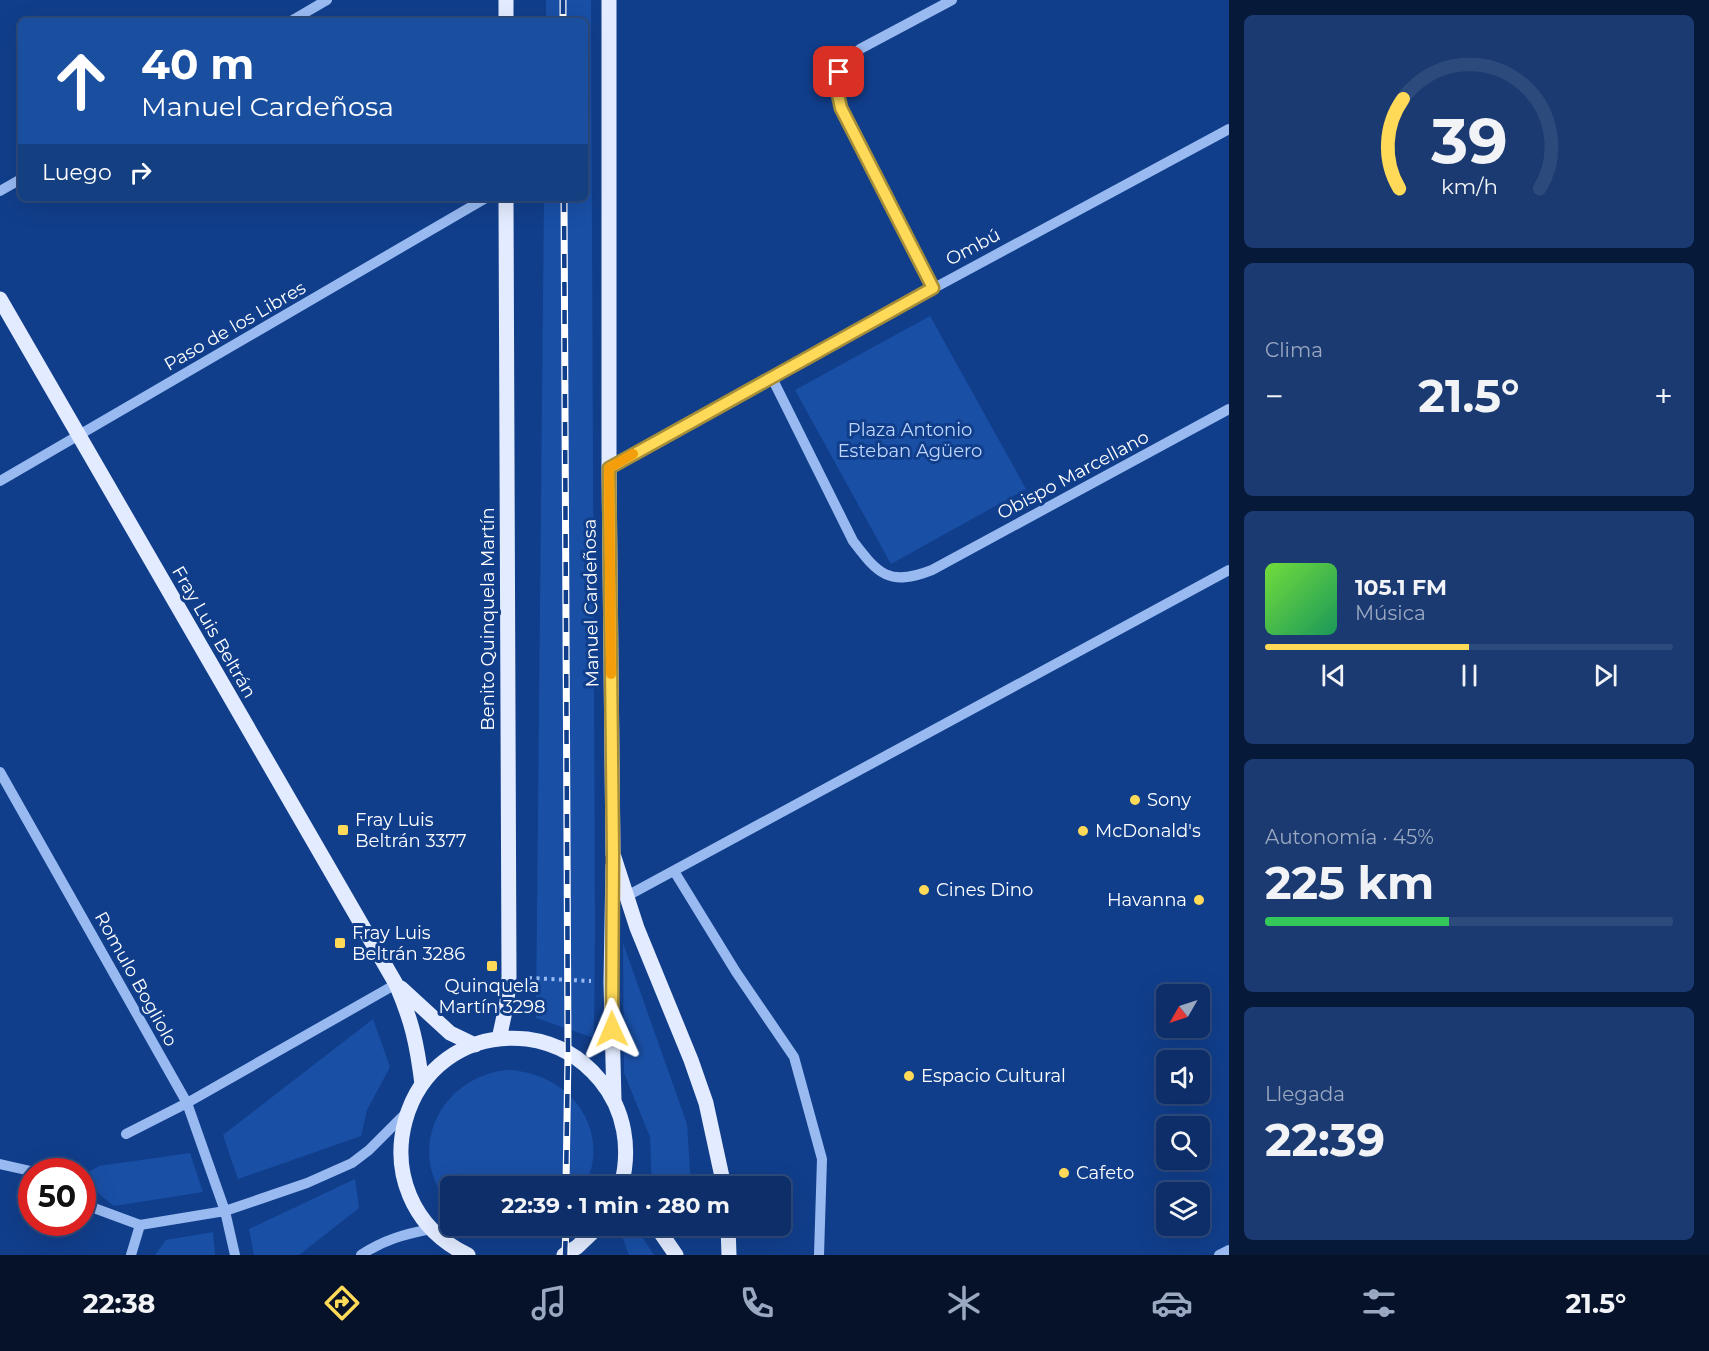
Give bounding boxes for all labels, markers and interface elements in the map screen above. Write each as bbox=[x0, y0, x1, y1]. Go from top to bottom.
text: 40 m bbox=[141, 38, 254, 90]
icon: ahead bbox=[42, 42, 120, 120]
pin bbox=[813, 46, 864, 97]
icon: arrive bbox=[822, 55, 855, 88]
text: Manuel Cardeñosa bbox=[141, 90, 394, 123]
text: 39 bbox=[1430, 103, 1507, 179]
icon: right bbox=[124, 156, 157, 189]
text: Luego bbox=[42, 159, 112, 186]
text: km/h bbox=[1440, 173, 1498, 199]
street label: Ombú bbox=[942, 224, 1004, 270]
street label: Paso de los Libres bbox=[160, 276, 310, 375]
text: Clima bbox=[1265, 338, 1323, 362]
text: 21.5° bbox=[1418, 368, 1520, 423]
text: − bbox=[1265, 376, 1284, 416]
text: + bbox=[1654, 376, 1673, 416]
park label: Plaza Antonio Esteban Agüero bbox=[838, 419, 982, 462]
street label: Obispo Marcellano bbox=[993, 426, 1153, 524]
street label: Benito Quinquela Martín bbox=[477, 507, 499, 731]
street label: Manuel Cardeñosa bbox=[579, 518, 603, 688]
street label: Fray Luis Beltrán bbox=[167, 562, 261, 702]
text: 105.1 FM bbox=[1355, 574, 1447, 601]
text: Música bbox=[1355, 601, 1426, 625]
icon: previous bbox=[1317, 659, 1350, 692]
icon: pause bbox=[1453, 659, 1486, 692]
icon: next bbox=[1589, 659, 1622, 692]
place label: Sony bbox=[1147, 789, 1191, 811]
marker: Sony bbox=[1128, 793, 1142, 807]
place label: Fray Luis Beltrán 3377 bbox=[355, 809, 467, 852]
place label: McDonald's bbox=[1095, 820, 1201, 842]
marker: Fray Luis Beltrán 3377 bbox=[336, 823, 350, 837]
marker: McDonald's bbox=[1076, 824, 1090, 838]
text: Autonomía · 45% bbox=[1265, 825, 1434, 849]
text: 225 km bbox=[1265, 855, 1434, 910]
place label: Cines Dino bbox=[936, 879, 1033, 901]
marker: Cines Dino bbox=[917, 883, 931, 897]
place label: Havanna bbox=[1107, 889, 1187, 911]
marker: Havanna bbox=[1192, 893, 1206, 907]
street label: Romulo Bogliolo bbox=[90, 908, 182, 1050]
place label: Fray Luis Beltrán 3286 bbox=[352, 922, 465, 965]
marker: Fray Luis Beltrán 3286 bbox=[333, 936, 347, 950]
marker: Quinquela Martín 3298 bbox=[485, 959, 499, 973]
place label: Quinquela Martín 3298 bbox=[438, 975, 546, 1018]
north arrow bbox=[1156, 984, 1210, 1038]
map controls bbox=[1156, 984, 1210, 1236]
position arrow bbox=[580, 997, 644, 1061]
button: sound bbox=[1156, 1050, 1210, 1104]
place label: Espacio Cultural bbox=[921, 1065, 1066, 1087]
marker: Espacio Cultural bbox=[902, 1069, 916, 1083]
text: Llegada bbox=[1265, 1082, 1345, 1106]
text: 22:39 bbox=[1265, 1112, 1385, 1167]
button: search bbox=[1156, 1116, 1210, 1170]
speed limit sign: 50 bbox=[18, 1158, 96, 1236]
place label: Cafeto bbox=[1076, 1162, 1134, 1184]
marker: Cafeto bbox=[1057, 1166, 1071, 1180]
button: layers bbox=[1156, 1182, 1210, 1236]
text: 22:39 · 1 min · 280 m bbox=[501, 1192, 730, 1219]
icon: directions bbox=[321, 1282, 363, 1324]
icon: music bbox=[528, 1282, 570, 1324]
icon: phone bbox=[736, 1282, 778, 1324]
icon: climate bbox=[943, 1282, 985, 1324]
icon: car bbox=[1151, 1282, 1193, 1324]
icon: filters bbox=[1358, 1282, 1400, 1324]
text: 22:38 bbox=[83, 1287, 155, 1320]
text: 21.5° bbox=[1565, 1287, 1626, 1320]

